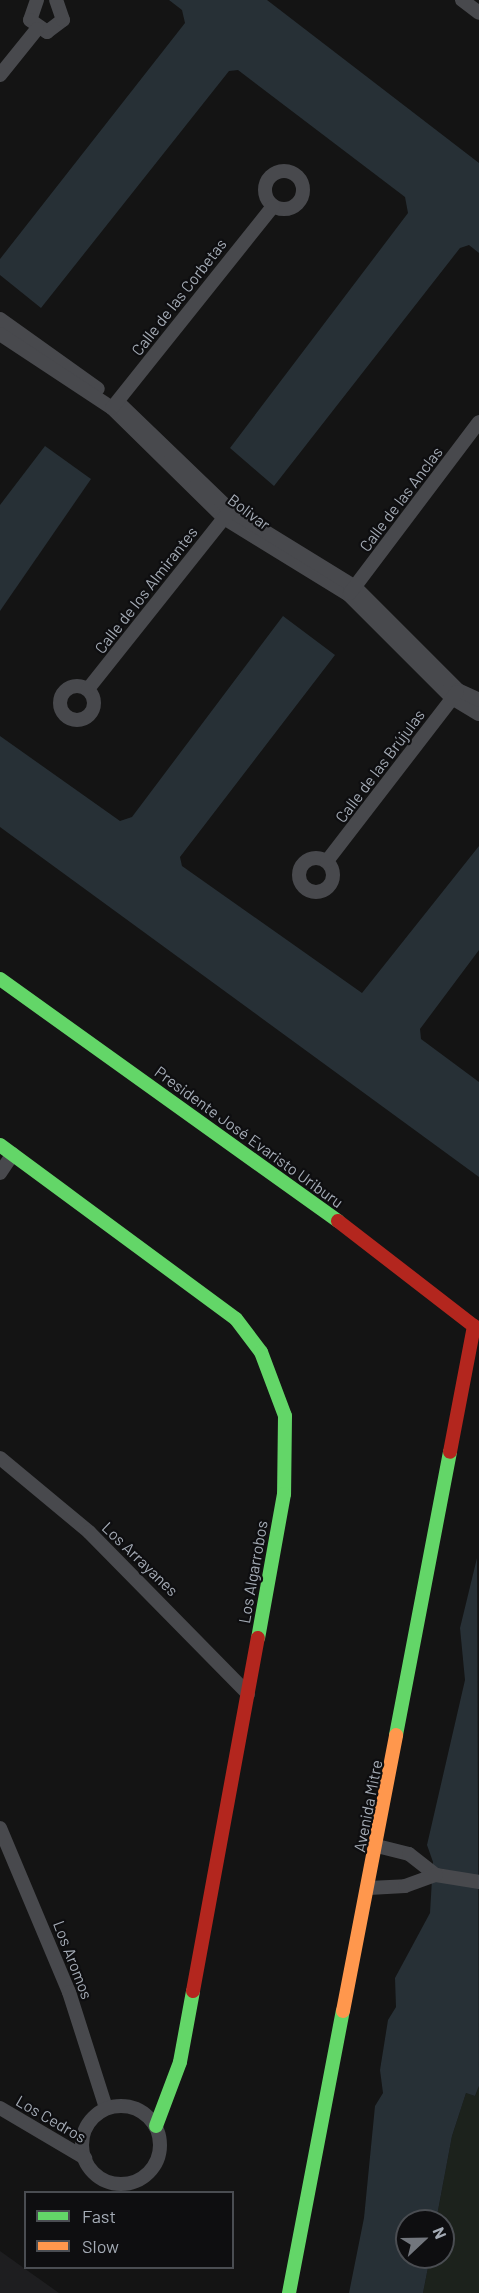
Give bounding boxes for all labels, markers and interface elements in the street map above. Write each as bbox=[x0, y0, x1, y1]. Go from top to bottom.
street label: Calle de las Corbetas bbox=[127, 235, 231, 359]
street label: Calle de las Anclas bbox=[355, 443, 447, 555]
street label: Bolivar bbox=[224, 490, 274, 534]
street label: Calle de los Almirantes bbox=[91, 523, 201, 657]
street label: Calle de las Brújulas bbox=[331, 706, 429, 826]
street label: Presidente José Evaristo Uriburu bbox=[151, 1062, 347, 1212]
street label: Los Arrayanes bbox=[98, 1518, 182, 1600]
street label: Los Algarrobos bbox=[235, 1519, 271, 1625]
street label: Avenida Mitre bbox=[350, 1758, 386, 1854]
street label: Los Aromos bbox=[49, 1918, 97, 2002]
street label: Los Cedros bbox=[13, 2091, 89, 2147]
legend bbox=[24, 2191, 234, 2269]
text: Fast bbox=[82, 2205, 116, 2227]
north arrow bbox=[395, 2209, 455, 2269]
text: N bbox=[429, 2224, 451, 2241]
text: Slow bbox=[82, 2235, 119, 2257]

